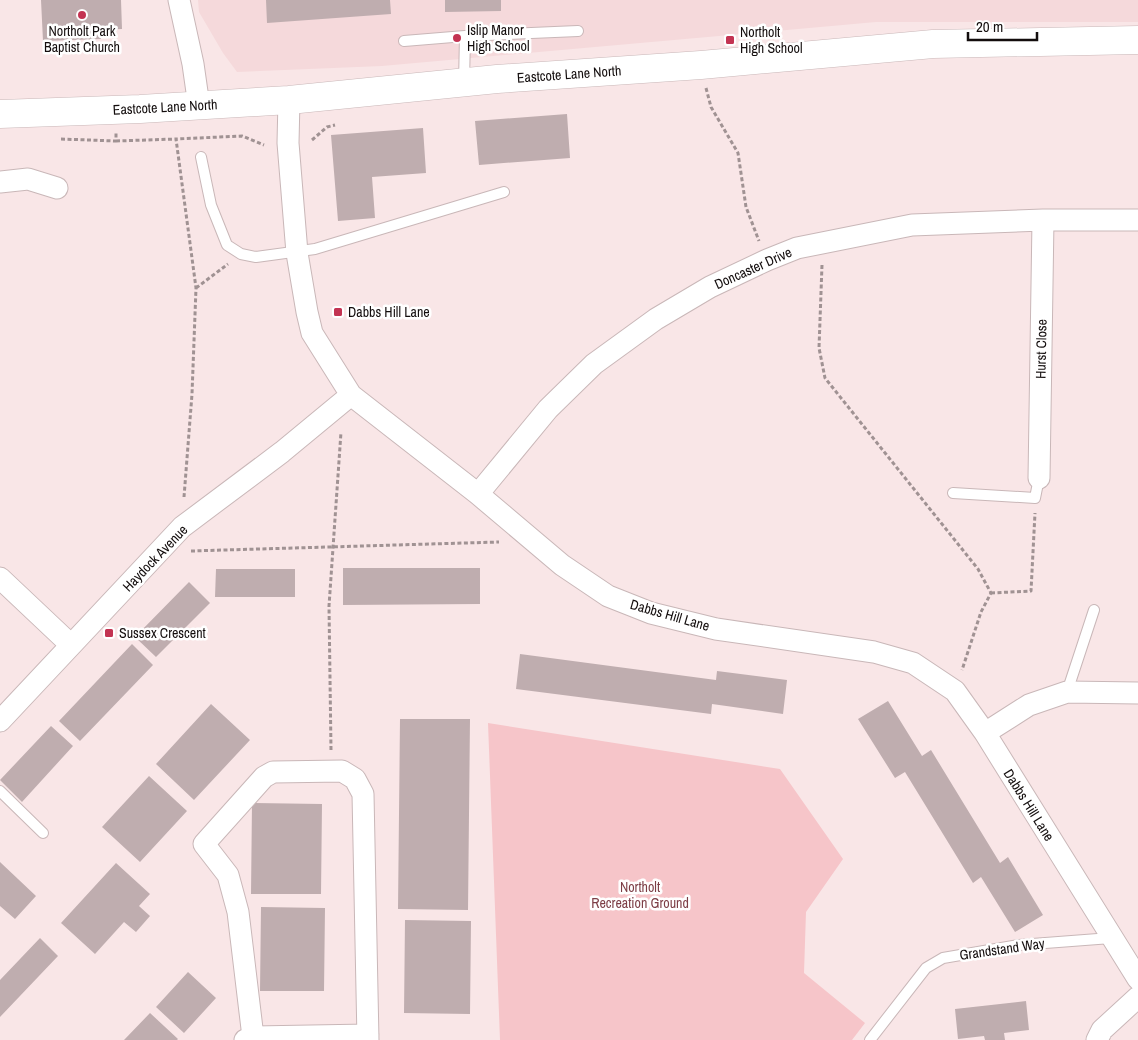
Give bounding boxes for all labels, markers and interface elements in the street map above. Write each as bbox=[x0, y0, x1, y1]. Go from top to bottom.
marker: Northolt Park Baptist Church bbox=[76, 9, 88, 21]
scale bar bbox=[968, 10, 1037, 42]
text: 20 m bbox=[976, 16, 1003, 37]
place label: Islip Manor High School bbox=[467, 21, 530, 55]
place label: Northolt Park Baptist Church bbox=[44, 22, 120, 56]
place label: Northolt High School bbox=[740, 23, 803, 57]
marker: Islip Manor High School bbox=[451, 32, 463, 44]
marker: Northolt High School bbox=[724, 34, 736, 46]
street label: Eastcote Lane North bbox=[516, 61, 622, 87]
street label: Eastcote Lane North bbox=[112, 95, 218, 119]
street label: Doncaster Drive bbox=[711, 243, 795, 293]
place label: Dabbs Hill Lane bbox=[348, 303, 430, 321]
marker: Dabbs Hill Lane bbox=[332, 306, 344, 318]
street label: Hurst Close bbox=[1031, 319, 1051, 379]
street label: Haydock Avenue bbox=[119, 521, 191, 595]
street label: Dabbs Hill Lane bbox=[628, 595, 712, 635]
place label: Sussex Crescent bbox=[119, 624, 206, 642]
marker: Sussex Crescent bbox=[103, 627, 115, 639]
street label: Dabbs Hill Lane bbox=[1000, 766, 1058, 844]
park label: Northolt Recreation Ground bbox=[591, 878, 689, 912]
street label: Grandstand Way bbox=[958, 934, 1046, 964]

